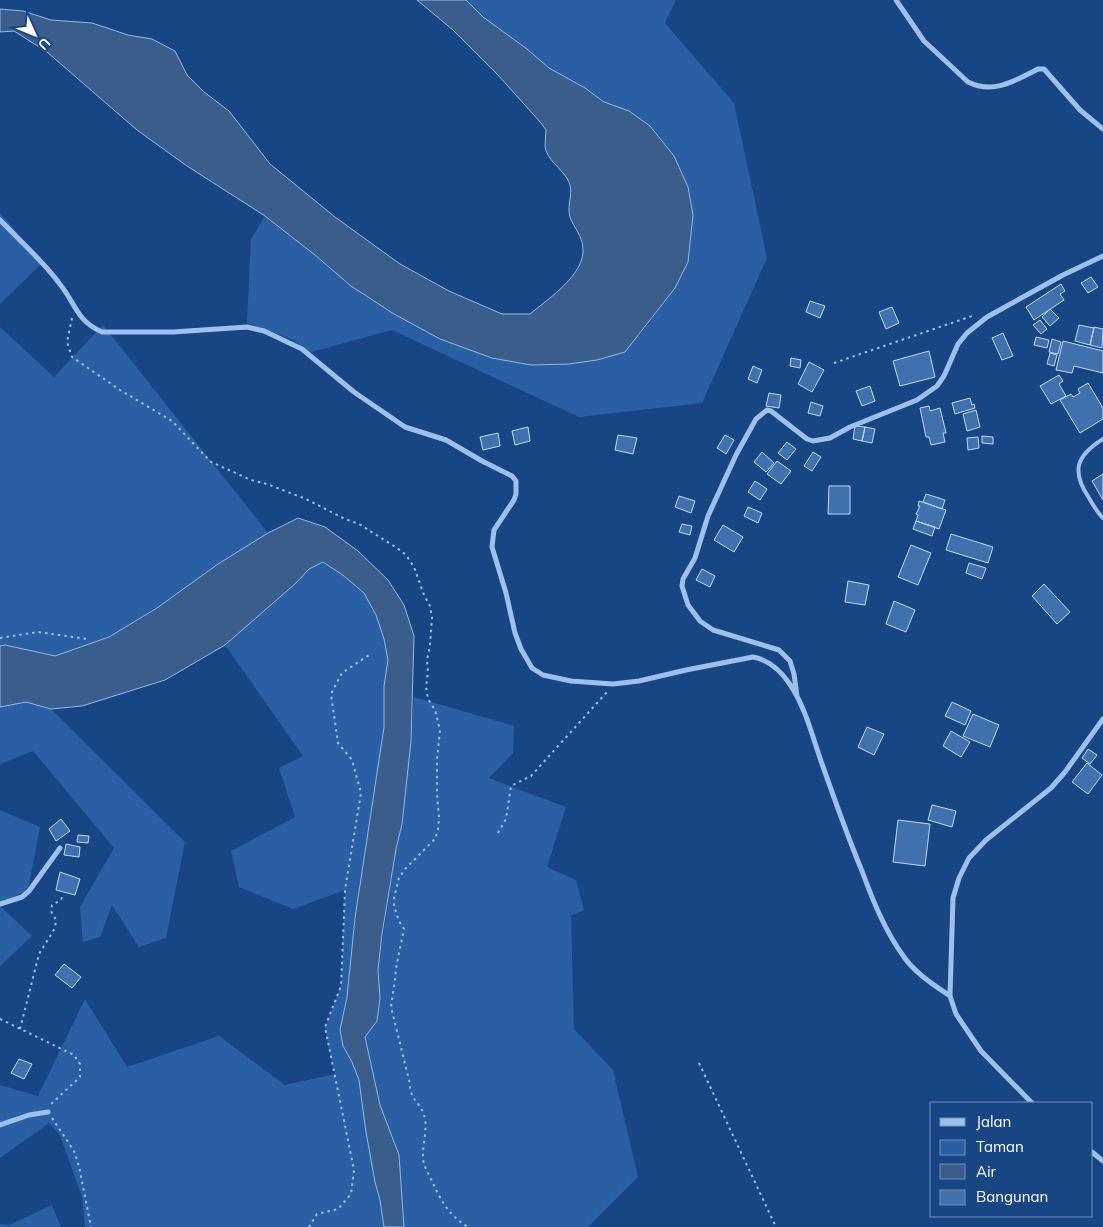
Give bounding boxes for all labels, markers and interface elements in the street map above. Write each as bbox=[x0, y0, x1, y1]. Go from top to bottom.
north arrow bbox=[10, 10, 60, 60]
text: U bbox=[34, 34, 54, 54]
legend bbox=[930, 1102, 1093, 1217]
text: Jalan bbox=[976, 1112, 1011, 1131]
text: Taman bbox=[976, 1137, 1024, 1156]
text: Air bbox=[976, 1162, 997, 1181]
text: Bangunan bbox=[976, 1187, 1048, 1206]

